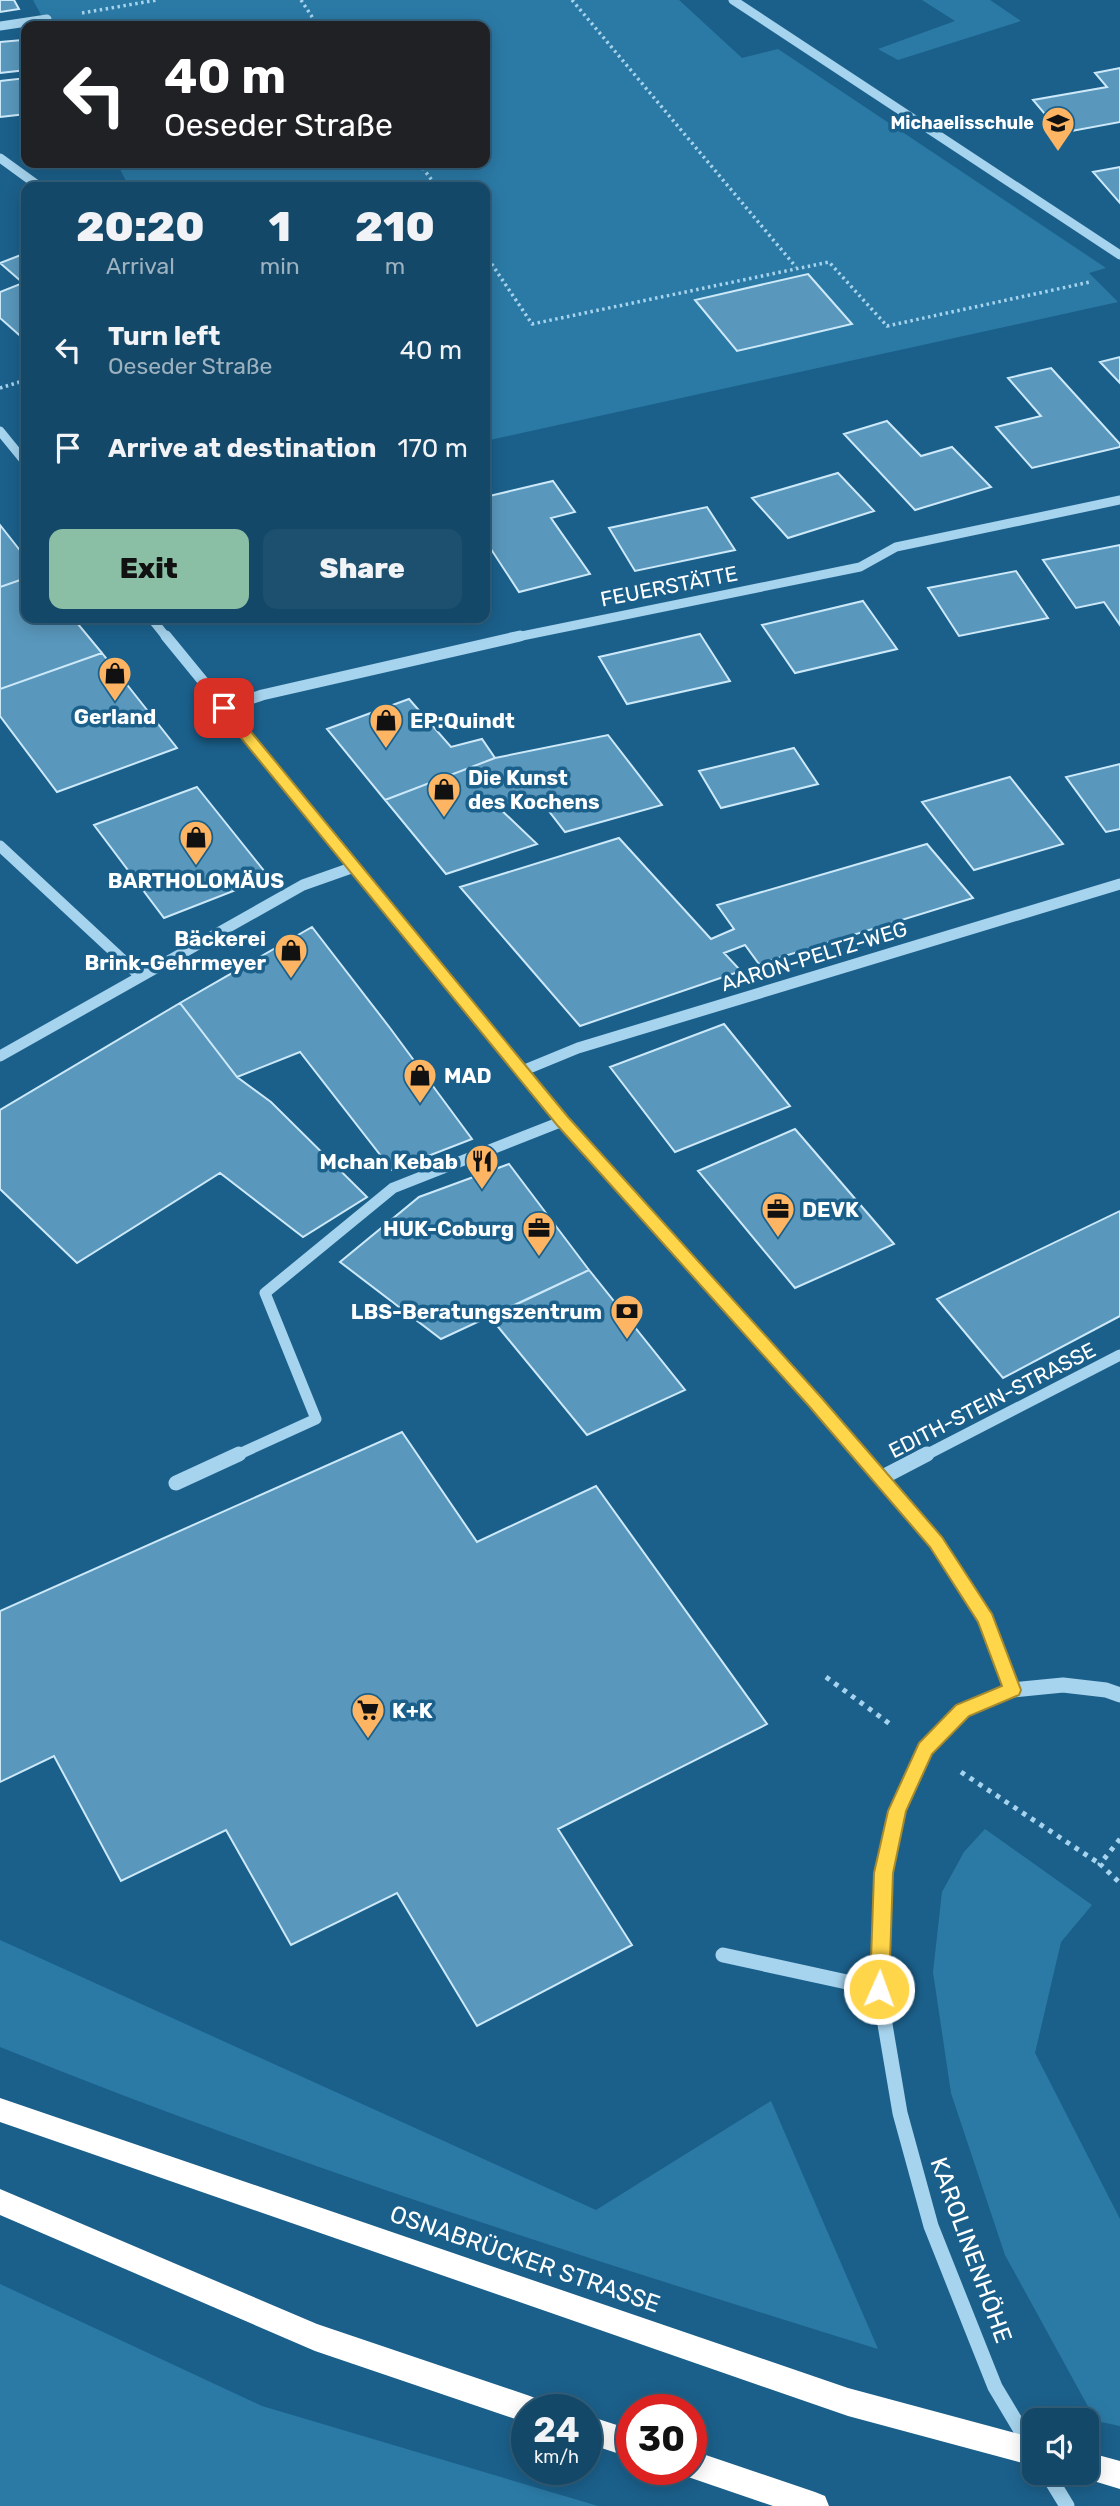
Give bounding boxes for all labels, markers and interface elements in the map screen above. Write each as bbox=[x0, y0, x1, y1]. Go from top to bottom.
text: 40 m bbox=[164, 47, 286, 105]
icon: left bbox=[49, 49, 140, 140]
school or university icon: Michaelisschule bbox=[1039, 104, 1077, 153]
text: Oeseder Straße bbox=[164, 106, 393, 144]
place label: Michaelisschule bbox=[890, 112, 1034, 134]
text: 20:20 bbox=[76, 202, 205, 252]
text: 1 bbox=[269, 202, 291, 252]
text: 210 bbox=[355, 202, 435, 252]
text: Arrival bbox=[106, 252, 175, 280]
text: min bbox=[260, 252, 300, 280]
text: m bbox=[385, 252, 405, 280]
text: Turn left bbox=[108, 321, 220, 352]
icon: left bbox=[49, 331, 87, 369]
text: 40 m bbox=[400, 335, 462, 366]
text: Oeseder Straße bbox=[108, 352, 272, 380]
icon: arrive bbox=[49, 429, 87, 467]
text: Arrive at destination bbox=[108, 433, 376, 464]
text: 170 m bbox=[397, 433, 468, 464]
button: Exit bbox=[49, 529, 249, 609]
button: Share bbox=[263, 529, 462, 609]
street label: FEUERSTÄTTE bbox=[598, 560, 740, 612]
shop icon: Gerland bbox=[96, 654, 134, 703]
pin bbox=[194, 678, 254, 738]
icon: arrive bbox=[205, 689, 243, 727]
shop icon: EP:Quindt bbox=[367, 701, 405, 750]
place label: Gerland bbox=[74, 704, 156, 729]
place label: EP:Quindt bbox=[410, 708, 515, 733]
place label: Die Kunst des Kochens bbox=[468, 765, 600, 814]
shop icon: Die Kunst des Kochens bbox=[425, 770, 463, 819]
shop icon: BARTHOLOMÄUS bbox=[177, 818, 215, 867]
place label: BARTHOLOMÄUS bbox=[108, 868, 284, 893]
street label: AARON-PELTZ-WEG bbox=[718, 916, 910, 996]
place label: Bäckerei Brink-Gehrmeyer bbox=[84, 926, 266, 975]
shop icon: Bäckerei Brink-Gehrmeyer bbox=[272, 931, 310, 980]
shop icon: MAD bbox=[401, 1056, 439, 1105]
place label: MAD bbox=[444, 1063, 491, 1088]
restaurant icon: Mchan Kebab bbox=[463, 1142, 501, 1191]
place label: Mchan Kebab bbox=[320, 1149, 458, 1174]
office icon: DEVK bbox=[759, 1190, 797, 1239]
place label: DEVK bbox=[802, 1197, 859, 1222]
office icon: HUK-Coburg bbox=[520, 1209, 558, 1258]
place label: HUK-Coburg bbox=[383, 1216, 514, 1241]
bank icon: LBS-Beratungszentrum bbox=[608, 1292, 646, 1341]
place label: LBS-Beratungszentrum bbox=[351, 1299, 602, 1324]
street label: EDITH-STEIN-STRASSE bbox=[884, 1337, 1100, 1463]
supermarket icon: K+K bbox=[349, 1691, 387, 1740]
place label: K+K bbox=[392, 1698, 433, 1723]
position arrow bbox=[842, 1952, 916, 2026]
street label: KAROLINENHÖHE bbox=[924, 2153, 1018, 2347]
street label: OSNABRÜCKER STRASSE bbox=[386, 2200, 664, 2318]
speed limit sign: 30 bbox=[616, 2394, 707, 2485]
map controls bbox=[1022, 2408, 1099, 2485]
button: sound bbox=[1022, 2408, 1099, 2485]
text: 24 bbox=[533, 2409, 580, 2451]
text: km/h bbox=[534, 2446, 579, 2468]

